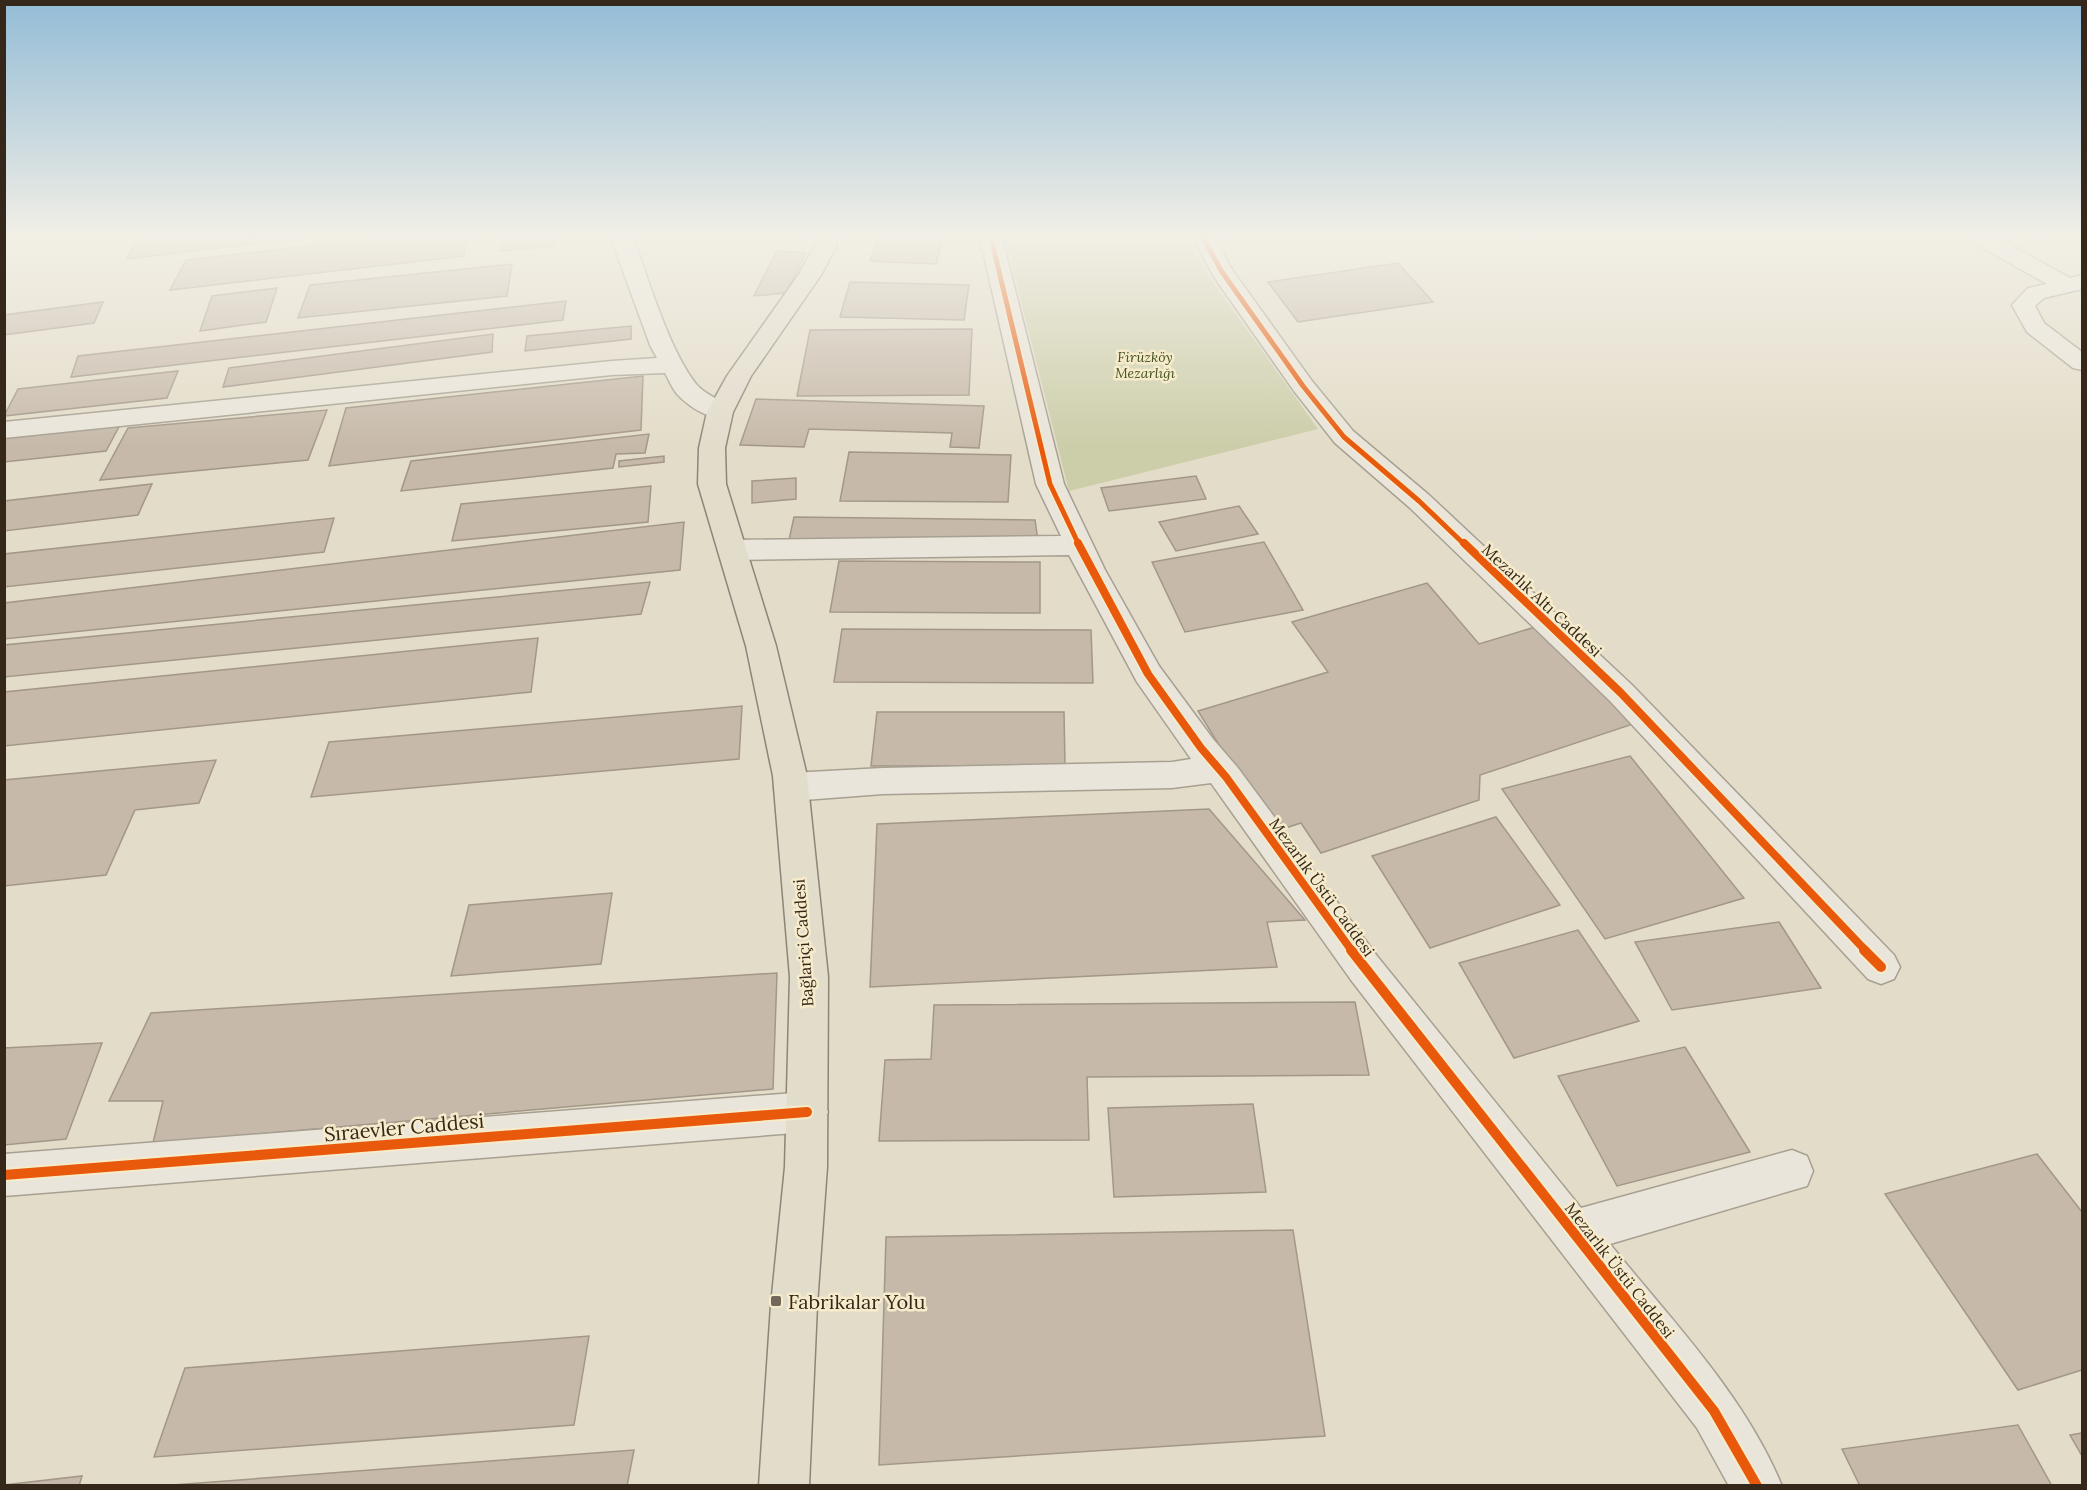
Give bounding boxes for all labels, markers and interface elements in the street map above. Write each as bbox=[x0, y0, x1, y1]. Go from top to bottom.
park label: Firüzköy Mezarlığı bbox=[1115, 348, 1176, 382]
street label: Mezarlık Altı Caddesi bbox=[1478, 539, 1606, 661]
street label: Mezarlık Üstü Caddesi bbox=[1265, 814, 1379, 960]
street label: Bağlariçi Caddesi bbox=[789, 879, 817, 1007]
street label: Sıraevler Caddesi bbox=[323, 1108, 485, 1146]
street label: Mezarlık Üstü Caddesi bbox=[1561, 1198, 1679, 1342]
place label: Fabrikalar Yolu bbox=[788, 1289, 926, 1314]
marker: Fabrikalar Yolu bbox=[769, 1294, 783, 1308]

